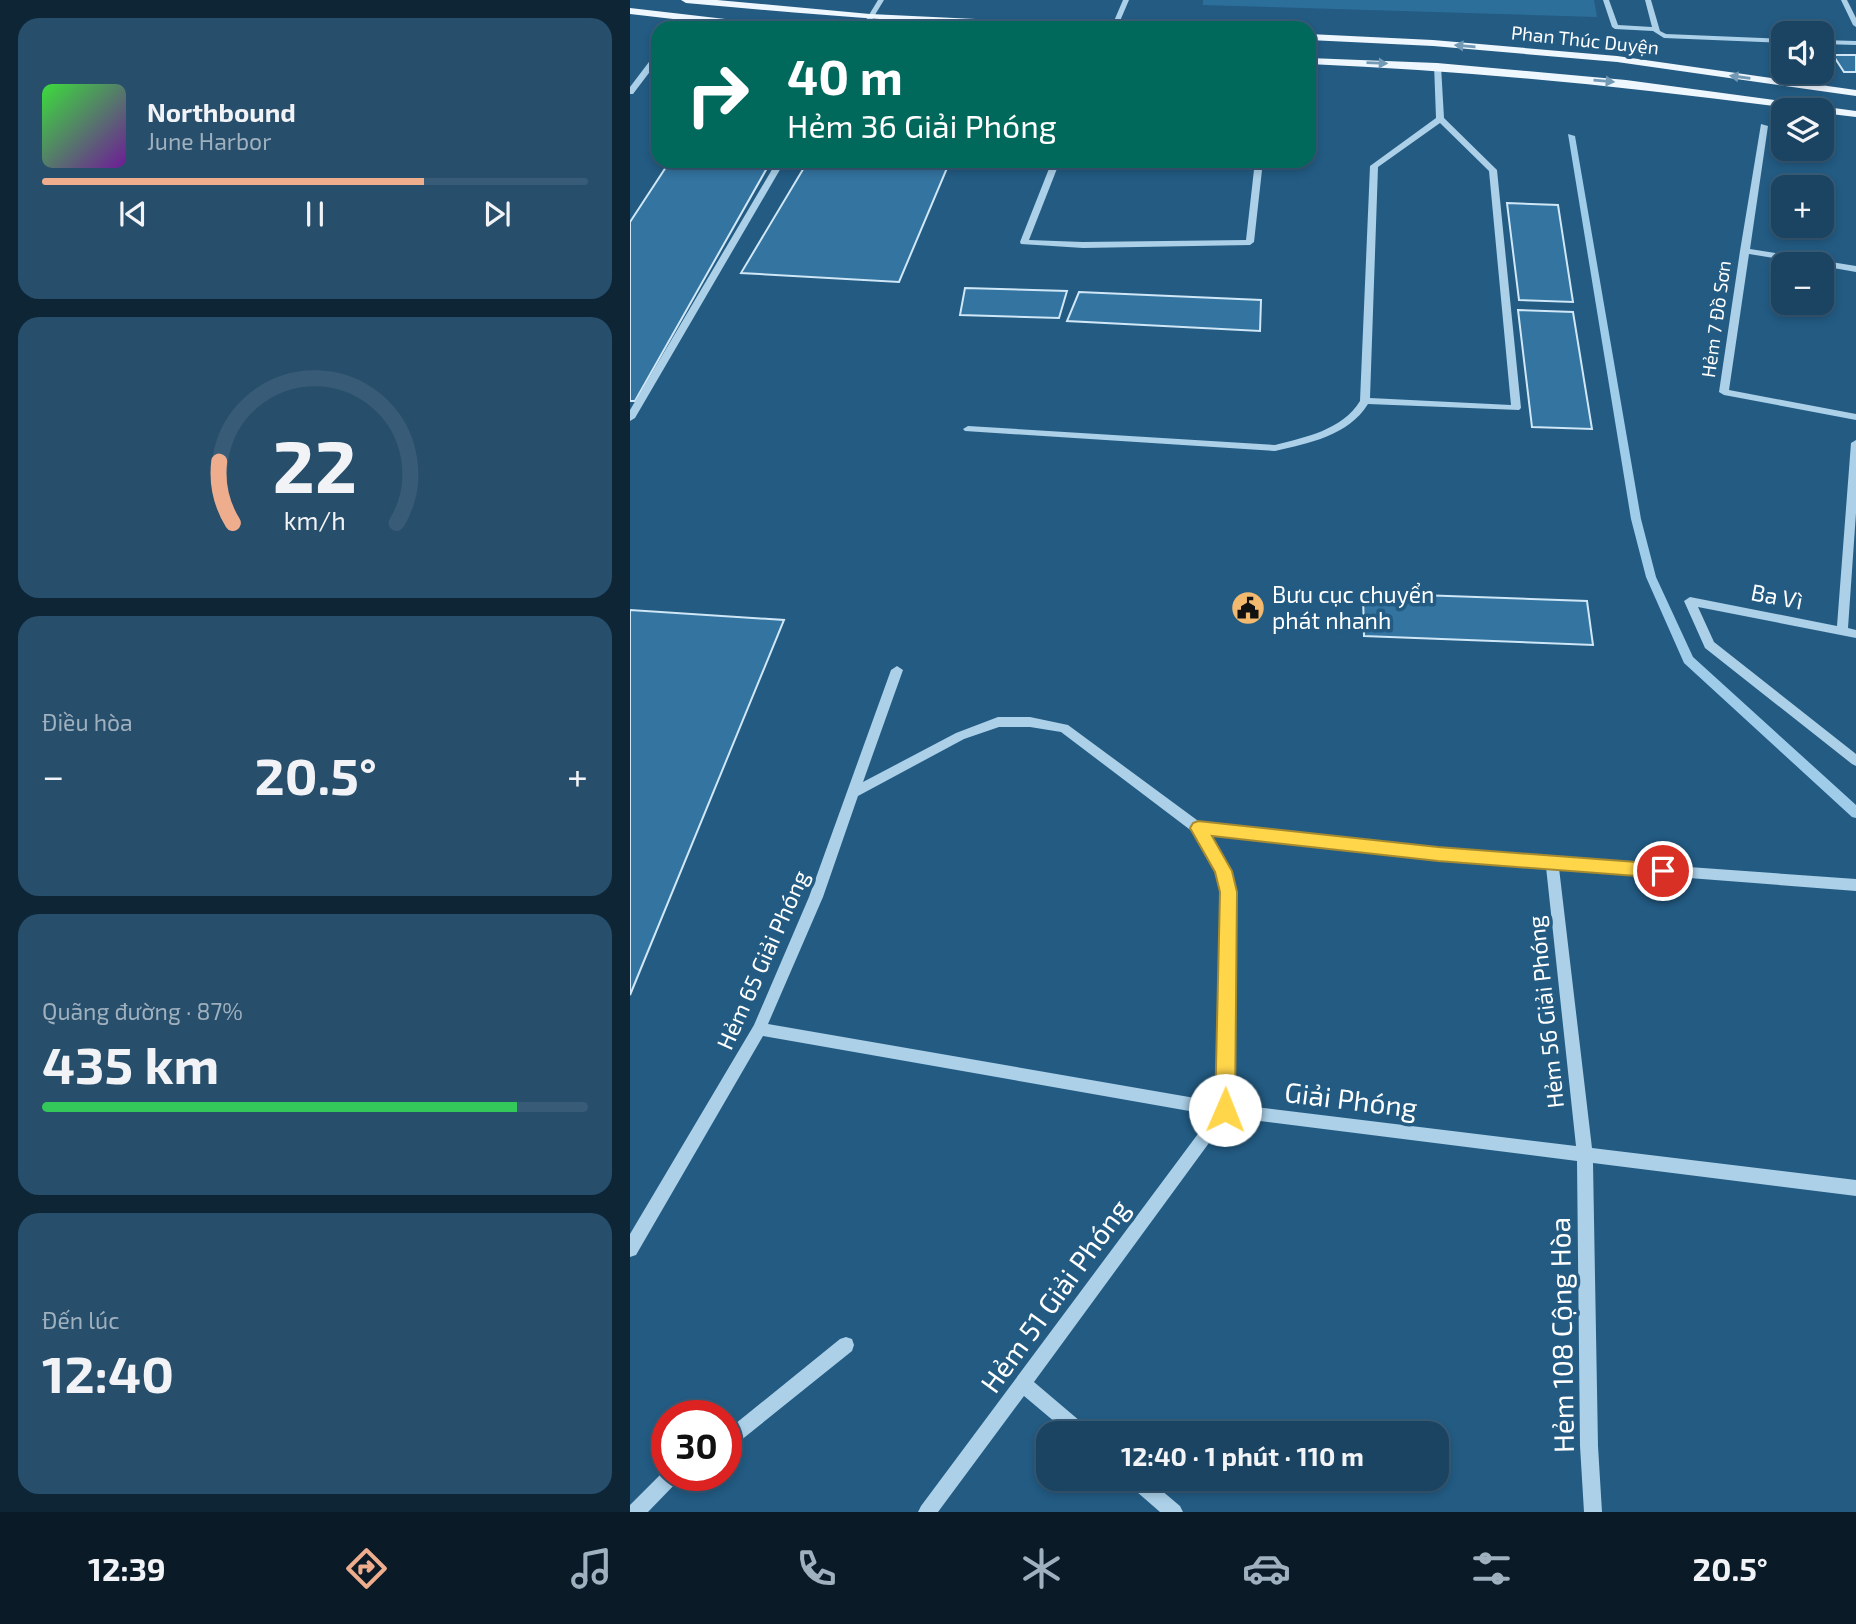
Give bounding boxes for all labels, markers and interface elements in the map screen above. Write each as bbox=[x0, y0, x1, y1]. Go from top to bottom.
street label: Phan Thúc Duyện bbox=[1510, 20, 1660, 59]
map controls bbox=[1771, 21, 1834, 315]
button: sound bbox=[1771, 21, 1834, 84]
one-way arrow bbox=[1454, 40, 1476, 51]
text: 40 m bbox=[787, 46, 903, 105]
icon: right bbox=[672, 49, 763, 140]
one-way arrow bbox=[1366, 58, 1388, 69]
one-way arrow bbox=[1729, 71, 1751, 82]
one-way arrow bbox=[1593, 76, 1615, 87]
text: Northbound bbox=[147, 96, 296, 127]
button: layers bbox=[1771, 98, 1834, 161]
text: Hẻm 36 Giải Phóng bbox=[787, 106, 1057, 144]
text: June Harbor bbox=[147, 127, 271, 155]
button: + bbox=[1771, 175, 1834, 238]
icon: previous bbox=[114, 195, 152, 233]
icon: pause bbox=[296, 195, 334, 233]
icon: next bbox=[478, 195, 516, 233]
button: − bbox=[1771, 252, 1834, 315]
street label: Hẻm 7 Đồ Sơn bbox=[1696, 259, 1735, 379]
text: 22 bbox=[273, 421, 357, 509]
text: km/h bbox=[284, 505, 346, 535]
street label: Ba Vì bbox=[1749, 577, 1806, 615]
place label: Bưu cục chuyển phát nhanh bbox=[1272, 580, 1434, 634]
public building icon: Bưu cục chuyển phát nhanh bbox=[1229, 589, 1267, 627]
text: Điều hòa bbox=[42, 708, 133, 736]
text: 20.5° bbox=[254, 743, 377, 805]
text: − bbox=[42, 752, 64, 798]
text: + bbox=[567, 752, 588, 798]
pin bbox=[1633, 841, 1693, 901]
icon: arrive bbox=[1644, 852, 1682, 890]
street label: Hẻm 65 Giải Phóng bbox=[710, 865, 814, 1054]
street label: Hẻm 56 Giải Phóng bbox=[1521, 914, 1569, 1110]
text: Quãng đường · 87% bbox=[42, 997, 243, 1025]
text: 435 km bbox=[42, 1032, 219, 1094]
position arrow bbox=[1188, 1073, 1262, 1147]
street label: Giải Phóng bbox=[1283, 1074, 1420, 1124]
street label: Hẻm 51 Giải Phóng bbox=[973, 1192, 1136, 1399]
street label: Hẻm 108 Cộng Hòa bbox=[1542, 1217, 1580, 1453]
text: Đến lúc bbox=[42, 1306, 119, 1334]
text: 12:40 bbox=[42, 1341, 174, 1403]
speed limit sign: 30 bbox=[651, 1400, 742, 1491]
text: 12:40 · 1 phút · 110 m bbox=[1121, 1440, 1364, 1471]
icon: directions bbox=[342, 1544, 391, 1593]
icon: music bbox=[567, 1544, 616, 1593]
icon: phone bbox=[792, 1544, 841, 1593]
icon: climate bbox=[1017, 1544, 1066, 1593]
icon: car bbox=[1242, 1544, 1291, 1593]
icon: filters bbox=[1467, 1544, 1516, 1593]
text: 12:39 bbox=[88, 1549, 166, 1587]
text: 20.5° bbox=[1693, 1549, 1768, 1587]

